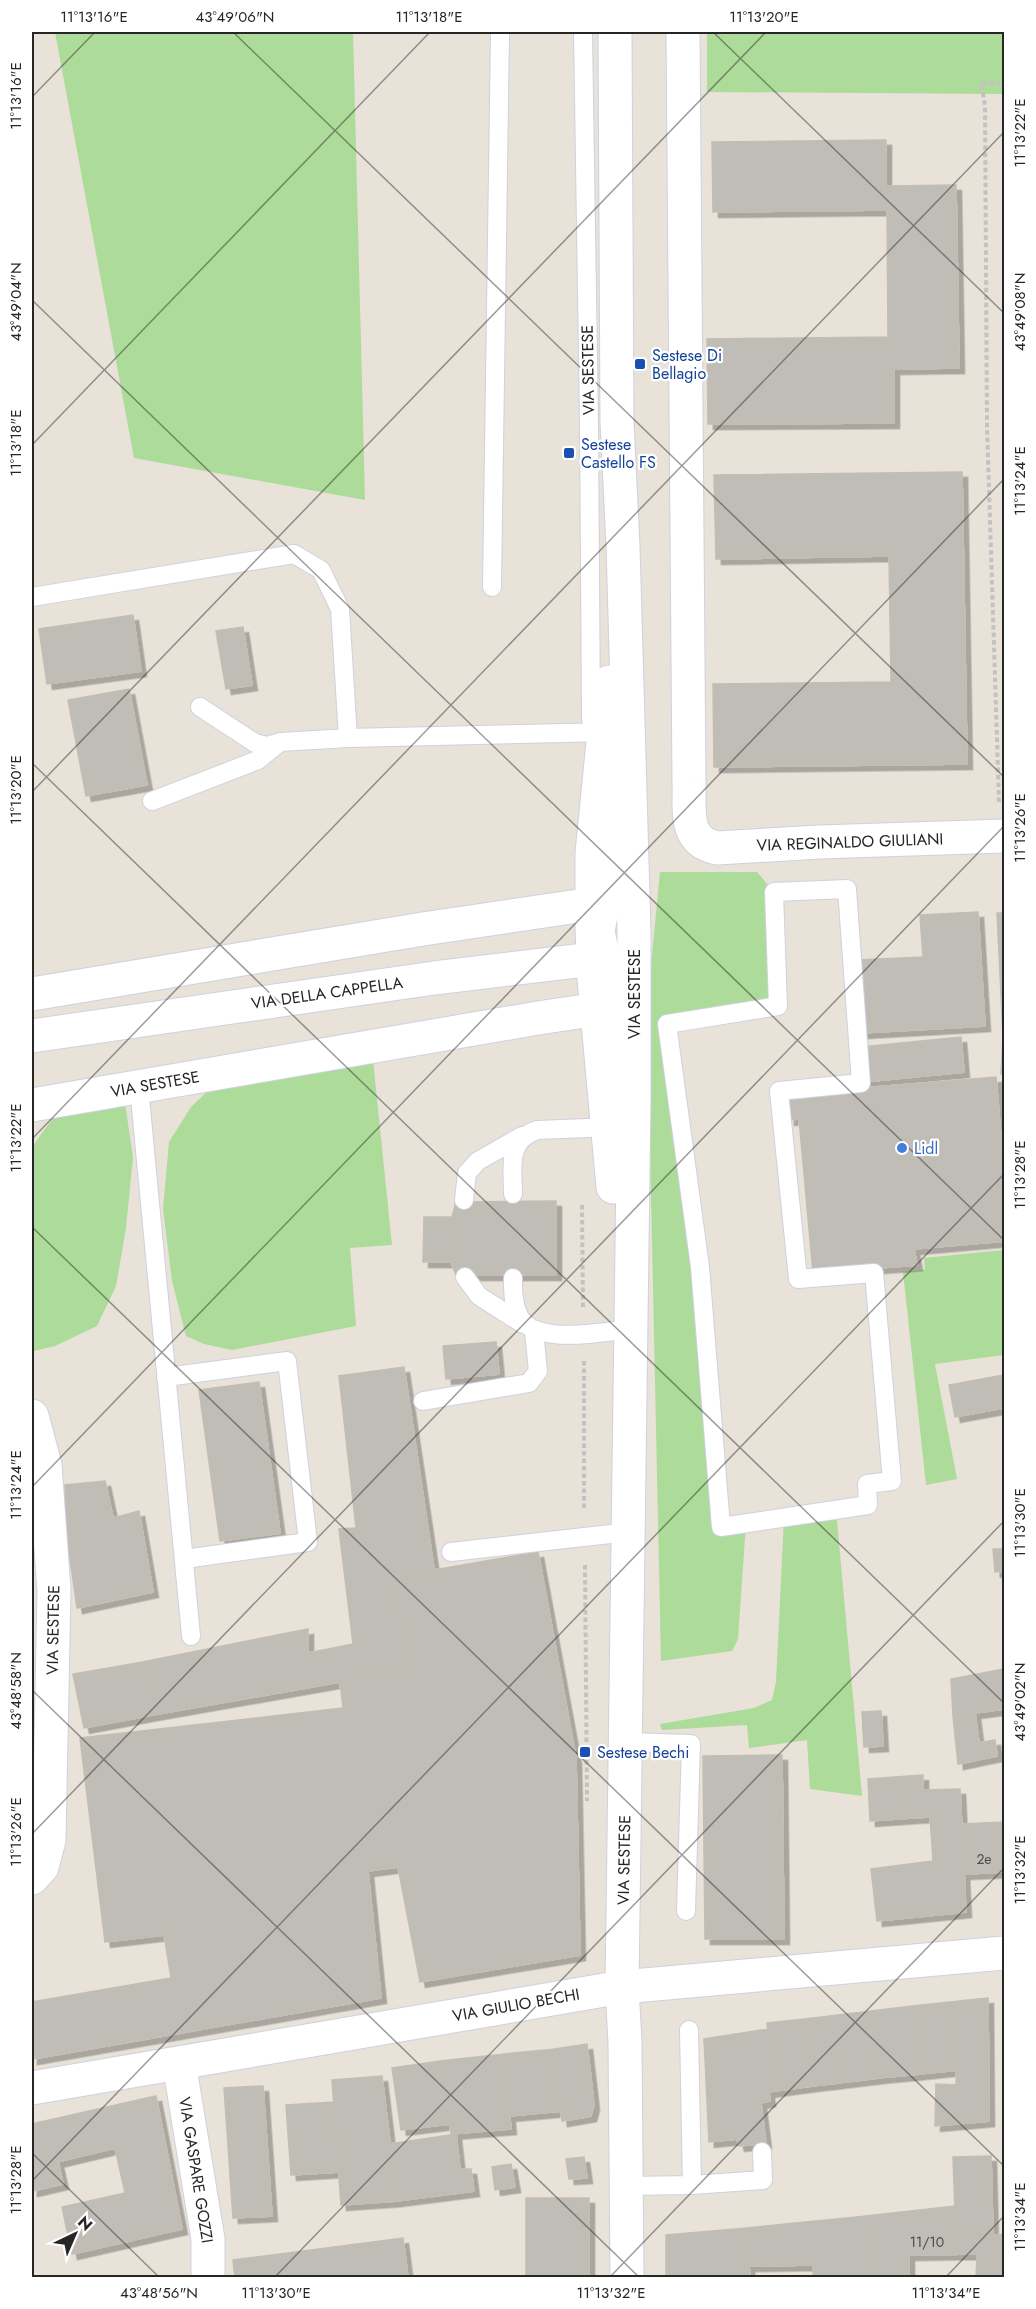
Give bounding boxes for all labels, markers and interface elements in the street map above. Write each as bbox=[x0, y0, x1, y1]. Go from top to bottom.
text: 11°13'16"E bbox=[60, 6, 128, 28]
text: 43°49'06"N bbox=[195, 6, 275, 28]
text: 11°13'18"E bbox=[395, 6, 463, 28]
text: 11°13'20"E bbox=[729, 6, 799, 28]
text: 11°13'16"E bbox=[5, 62, 27, 130]
text: 11°13'22"E bbox=[1009, 98, 1031, 168]
text: 43°49'04"N bbox=[5, 262, 27, 342]
text: 43°49'08"N bbox=[1009, 273, 1031, 351]
street label: VIA SESTESE bbox=[576, 325, 600, 415]
place label: Sestese Di Bellagio bbox=[652, 344, 722, 385]
marker: Sestese Di Bellagio bbox=[633, 357, 647, 371]
text: 11°13'18"E bbox=[5, 409, 27, 477]
place label: Sestese Castello FS bbox=[581, 433, 656, 474]
marker: Sestese Castello FS bbox=[562, 446, 576, 460]
text: 11°13'24"E bbox=[1009, 446, 1031, 516]
text: 11°13'20"E bbox=[5, 755, 27, 825]
text: 11°13'26"E bbox=[1009, 793, 1031, 863]
street label: VIA REGINALDO GIULIANI bbox=[756, 827, 944, 857]
street label: VIA SESTESE bbox=[623, 949, 646, 1039]
street label: VIA DELLA CAPPELLA bbox=[250, 971, 405, 1015]
street label: VIA SESTESE bbox=[109, 1065, 201, 1103]
text: 11°13'22"E bbox=[5, 1103, 27, 1173]
place label: Lidl bbox=[914, 1137, 938, 1160]
marker: Lidl bbox=[895, 1141, 909, 1155]
text: 11°13'28"E bbox=[1009, 1141, 1031, 1209]
text: 11°13'24"E bbox=[5, 1450, 27, 1520]
text: 11°13'30"E bbox=[1009, 1488, 1031, 1558]
street label: VIA SESTESE bbox=[41, 1585, 65, 1675]
text: 43°48'58"N bbox=[5, 1652, 27, 1730]
text: 43°49'02"N bbox=[1009, 1663, 1031, 1741]
place label: Sestese Bechi bbox=[597, 1741, 689, 1764]
marker: Sestese Bechi bbox=[578, 1745, 592, 1759]
text: 11°13'26"E bbox=[5, 1797, 27, 1867]
street label: VIA SESTESE bbox=[612, 1815, 636, 1905]
text: 11°13'32"E bbox=[1009, 1836, 1031, 1904]
house number: 2e bbox=[976, 1849, 992, 1869]
street label: VIA GIULIO BECHI bbox=[451, 1982, 581, 2028]
street label: VIA GASPARE GOZZI bbox=[173, 2095, 219, 2245]
text: 11°13'28"E bbox=[5, 2146, 27, 2214]
text: 11°13'34"E bbox=[1009, 2182, 1031, 2252]
north arrow bbox=[45, 2204, 105, 2264]
text: N bbox=[73, 2211, 98, 2236]
house number: 11/10 bbox=[910, 2232, 944, 2252]
text: 43°48'56"N bbox=[120, 2282, 198, 2304]
text: 11°13'30"E bbox=[241, 2282, 311, 2304]
text: 11°13'32"E bbox=[577, 2282, 645, 2304]
text: 11°13'34"E bbox=[911, 2282, 981, 2304]

